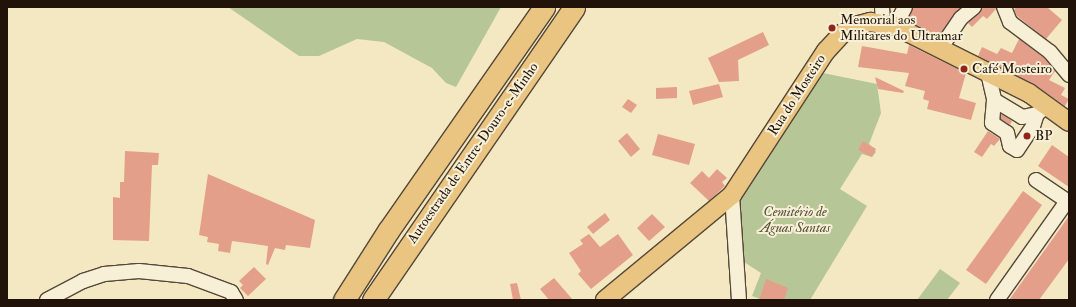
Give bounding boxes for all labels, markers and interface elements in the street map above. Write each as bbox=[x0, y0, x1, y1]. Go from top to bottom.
place label: Memorial aos Militares do Ultramar bbox=[840, 12, 963, 44]
marker: Memorial aos Militares do Ultramar bbox=[827, 23, 837, 33]
street label: Rua do Mosteiro bbox=[765, 51, 829, 139]
street label: Autoestrada de Entre-Douro-e-Minho bbox=[404, 59, 542, 247]
place label: Café Mosteiro bbox=[972, 61, 1052, 77]
marker: Café Mosteiro bbox=[959, 64, 969, 74]
place label: BP bbox=[1035, 128, 1052, 144]
marker: BP bbox=[1022, 131, 1032, 141]
park label: Cemitério de Águas Santas bbox=[760, 204, 830, 236]

